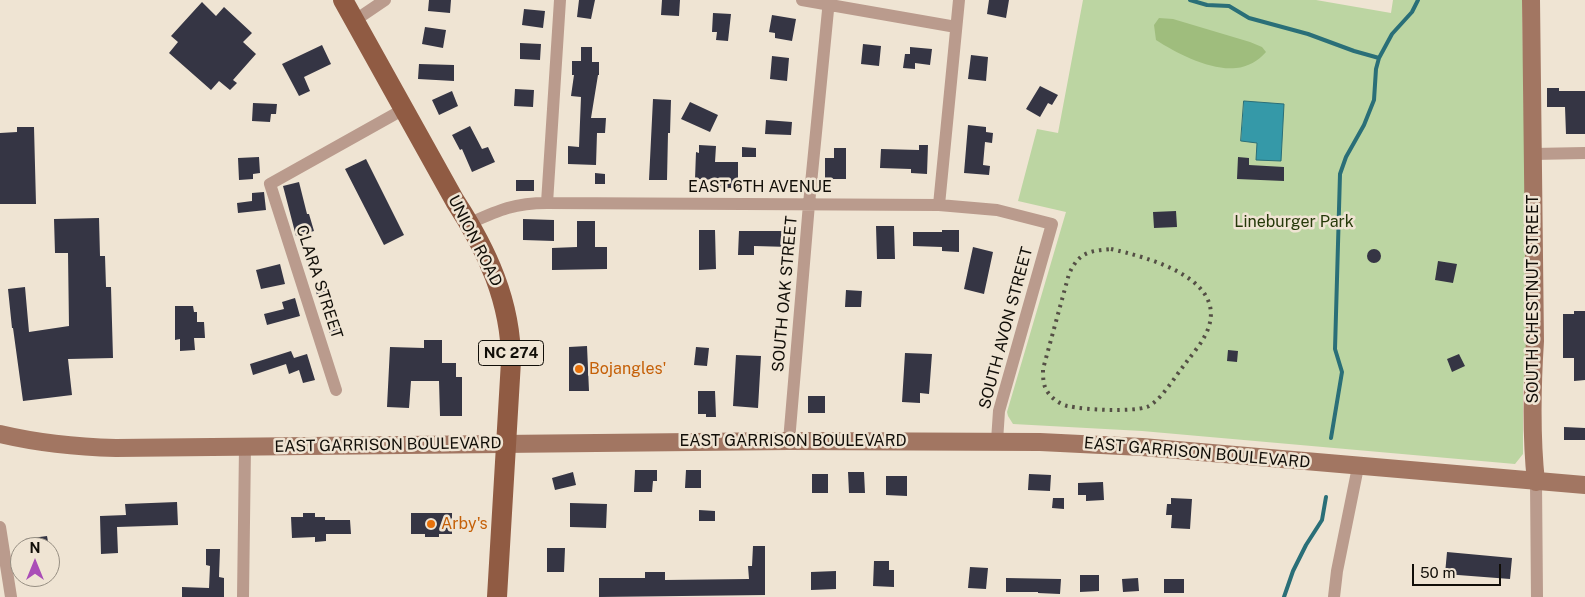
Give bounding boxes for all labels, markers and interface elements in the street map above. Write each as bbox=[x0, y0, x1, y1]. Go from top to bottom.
street label: EAST 6TH AVENUE bbox=[688, 177, 832, 197]
street label: UNION ROAD bbox=[444, 192, 506, 290]
street label: SOUTH CHESTNUT STREET bbox=[1523, 194, 1543, 404]
park label: Lineburger Park bbox=[1234, 212, 1354, 232]
street label: SOUTH OAK STREET bbox=[769, 215, 801, 373]
street label: CLARA STREET bbox=[292, 223, 346, 341]
street label: SOUTH AVON STREET bbox=[975, 245, 1037, 411]
road number: NC 274 bbox=[478, 340, 544, 366]
place label: Bojangles' bbox=[589, 359, 666, 379]
marker: Bojangles' bbox=[573, 363, 585, 375]
street label: EAST GARRISON BOULEVARD bbox=[679, 431, 907, 451]
street label: EAST GARRISON BOULEVARD bbox=[274, 433, 502, 457]
street label: EAST GARRISON BOULEVARD bbox=[1083, 434, 1311, 472]
place label: Arby's bbox=[441, 514, 488, 534]
marker: Arby's bbox=[425, 518, 437, 530]
north arrow bbox=[10, 537, 60, 587]
text: N bbox=[30, 540, 40, 556]
scale bar bbox=[1415, 554, 1504, 586]
text: 50 m bbox=[1420, 564, 1455, 581]

